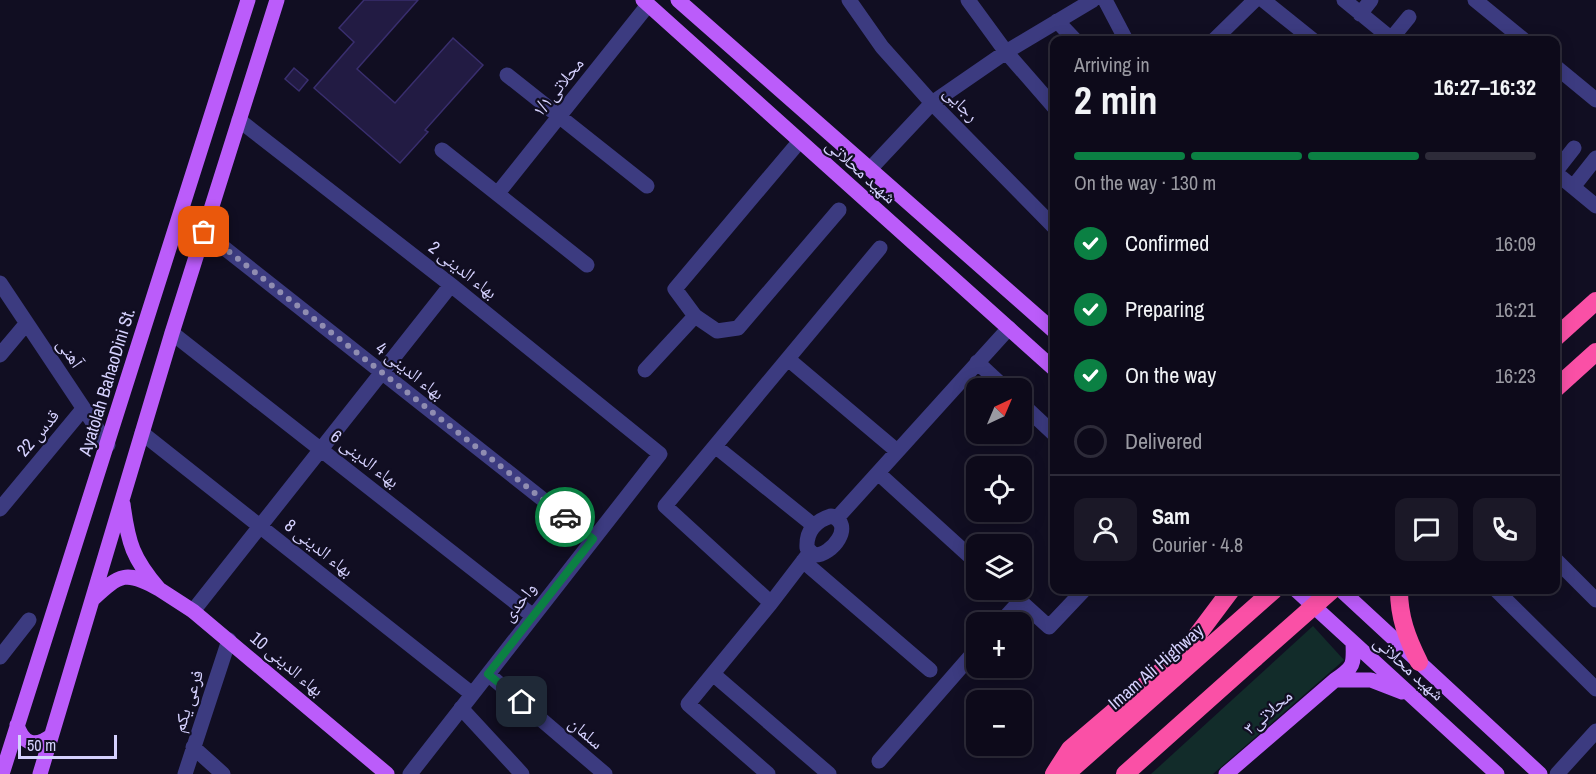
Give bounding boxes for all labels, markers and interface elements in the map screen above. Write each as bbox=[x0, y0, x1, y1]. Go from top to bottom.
text: Arriving in bbox=[1074, 51, 1150, 78]
street label: محلاتی۱/۱ bbox=[526, 52, 589, 122]
text: 16:27–16:32 bbox=[1434, 72, 1536, 102]
text: 2 min bbox=[1074, 74, 1158, 126]
street label: رجایی bbox=[938, 80, 985, 127]
street label: شهید محلاتی bbox=[820, 132, 902, 209]
text: On the way · 130 m bbox=[1074, 169, 1216, 196]
pin bbox=[178, 206, 229, 257]
icon: bag bbox=[187, 215, 220, 248]
icon: check bbox=[1074, 227, 1107, 260]
text: Confirmed bbox=[1125, 228, 1209, 258]
text: 16:09 bbox=[1495, 230, 1536, 257]
street label: بهاء الدینی 2 bbox=[424, 235, 503, 304]
icon: check bbox=[1074, 293, 1107, 326]
text: Preparing bbox=[1125, 294, 1204, 324]
text: 16:21 bbox=[1495, 296, 1536, 323]
street label: Ayatolah BahaoDini St. bbox=[72, 305, 141, 460]
street label: آهنی bbox=[51, 333, 90, 373]
street label: بهاء الدینی 4 bbox=[371, 336, 450, 405]
icon: check bbox=[1074, 359, 1107, 392]
text: On the way bbox=[1125, 360, 1216, 390]
text: 16:23 bbox=[1495, 362, 1536, 389]
north arrow bbox=[966, 378, 1032, 444]
map controls bbox=[966, 378, 1032, 756]
street label: قدس 22 bbox=[10, 404, 65, 462]
street label: بهاء الدینی 6 bbox=[326, 424, 405, 493]
text: Delivered bbox=[1125, 426, 1202, 456]
button: locate bbox=[966, 456, 1032, 522]
courier bbox=[535, 487, 595, 547]
button: person bbox=[1074, 498, 1137, 561]
button: chat bbox=[1395, 498, 1458, 561]
button: phone bbox=[1473, 498, 1536, 561]
icon: car bbox=[549, 501, 582, 534]
text: Sam bbox=[1152, 501, 1190, 531]
street label: بهاء الدینی 8 bbox=[280, 513, 359, 582]
text: Courier · 4.8 bbox=[1152, 531, 1243, 558]
button: layers bbox=[966, 534, 1032, 600]
street label: واحدی bbox=[495, 577, 542, 627]
button: + bbox=[966, 612, 1032, 678]
street label: Imam Ali Highway bbox=[1103, 618, 1209, 715]
street label: بهاء الدینی 10 bbox=[245, 625, 330, 702]
street label: شهید محلاتی bbox=[1368, 629, 1450, 706]
street label: فرعی یکم bbox=[166, 666, 209, 735]
pin bbox=[496, 676, 547, 727]
street label: محلاتی۳ bbox=[1238, 683, 1298, 740]
icon: home bbox=[505, 685, 538, 718]
button: − bbox=[966, 690, 1032, 756]
street label: سلمان bbox=[563, 710, 609, 755]
scale bar bbox=[18, 732, 117, 760]
text: 50 m bbox=[27, 734, 56, 756]

